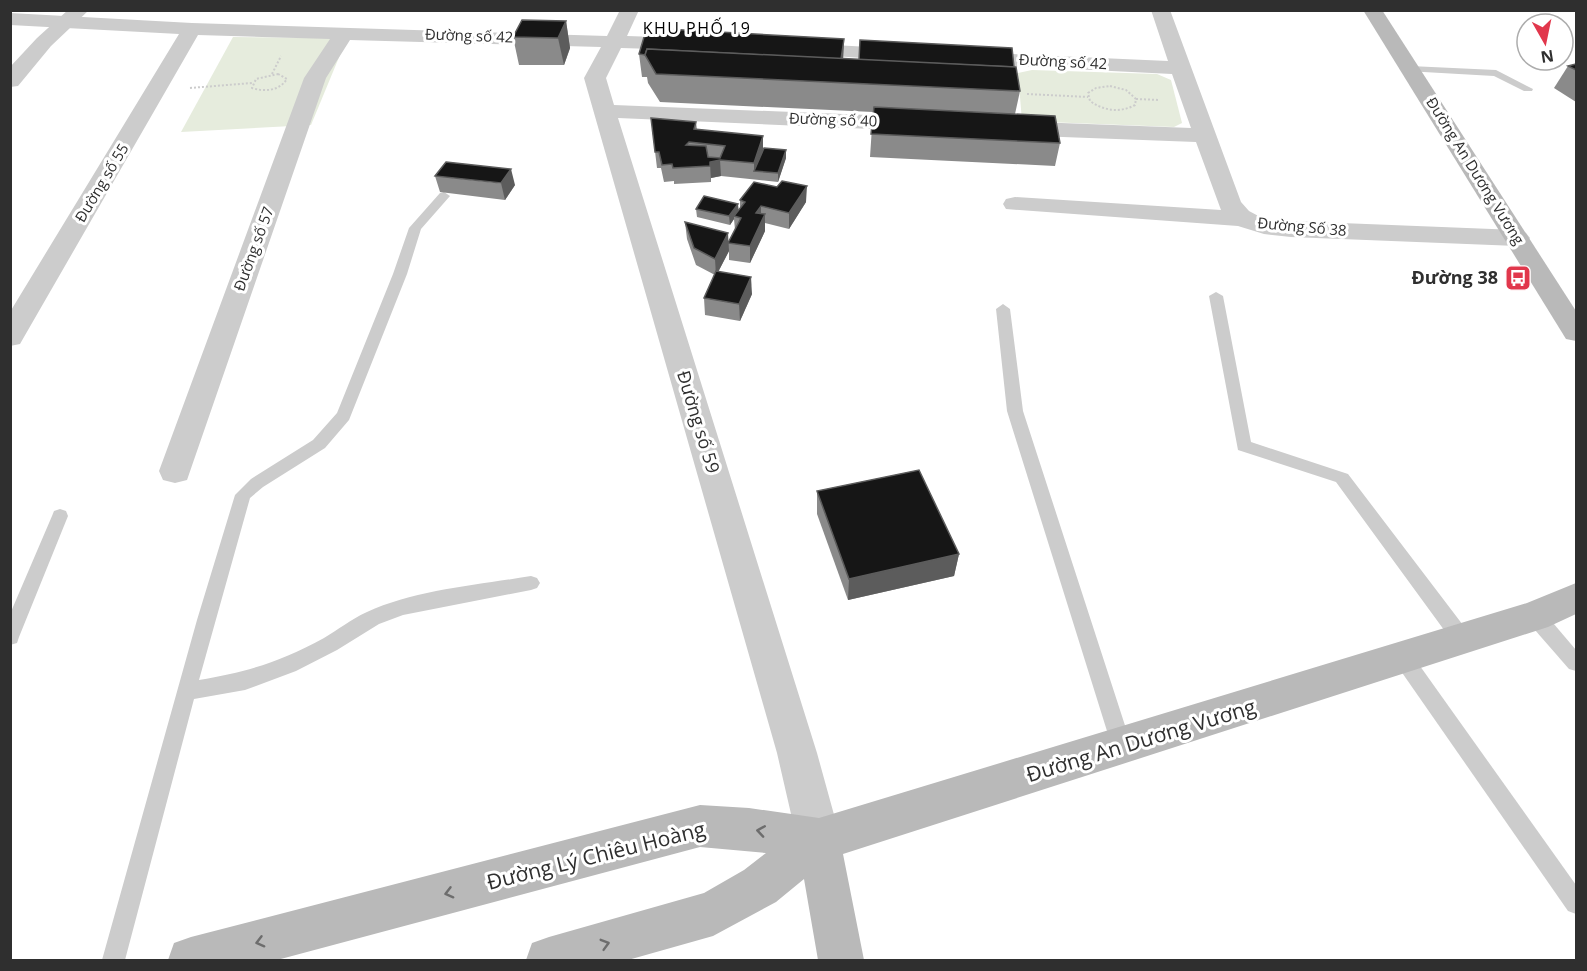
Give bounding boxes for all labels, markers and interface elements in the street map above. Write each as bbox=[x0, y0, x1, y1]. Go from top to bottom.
north arrow bbox=[1515, 12, 1575, 72]
district label: KHU PHỐ 19 bbox=[643, 17, 751, 39]
street label: Đường số 42 bbox=[424, 23, 514, 47]
text: N bbox=[1539, 45, 1555, 69]
street label: Đường số 42 bbox=[1018, 49, 1108, 73]
street label: Đường An Dương Vương bbox=[1422, 93, 1529, 248]
street label: Đường số 40 bbox=[788, 107, 878, 131]
street label: Đường số 55 bbox=[70, 139, 132, 226]
street label: Đường số 57 bbox=[229, 204, 278, 294]
street label: Đường Số 38 bbox=[1257, 212, 1348, 240]
bus stop icon: Đường 38 bbox=[1503, 263, 1533, 293]
place label: Đường 38 bbox=[1412, 265, 1498, 289]
street label: Đường số 59 bbox=[672, 367, 726, 476]
street label: Đường An Dương Vương bbox=[1023, 692, 1259, 788]
street label: Đường Lý Chiêu Hoàng bbox=[484, 814, 708, 896]
one-way arrow bbox=[757, 826, 766, 838]
one-way arrow bbox=[444, 885, 454, 898]
one-way arrow bbox=[256, 935, 266, 947]
one-way arrow bbox=[600, 939, 610, 951]

